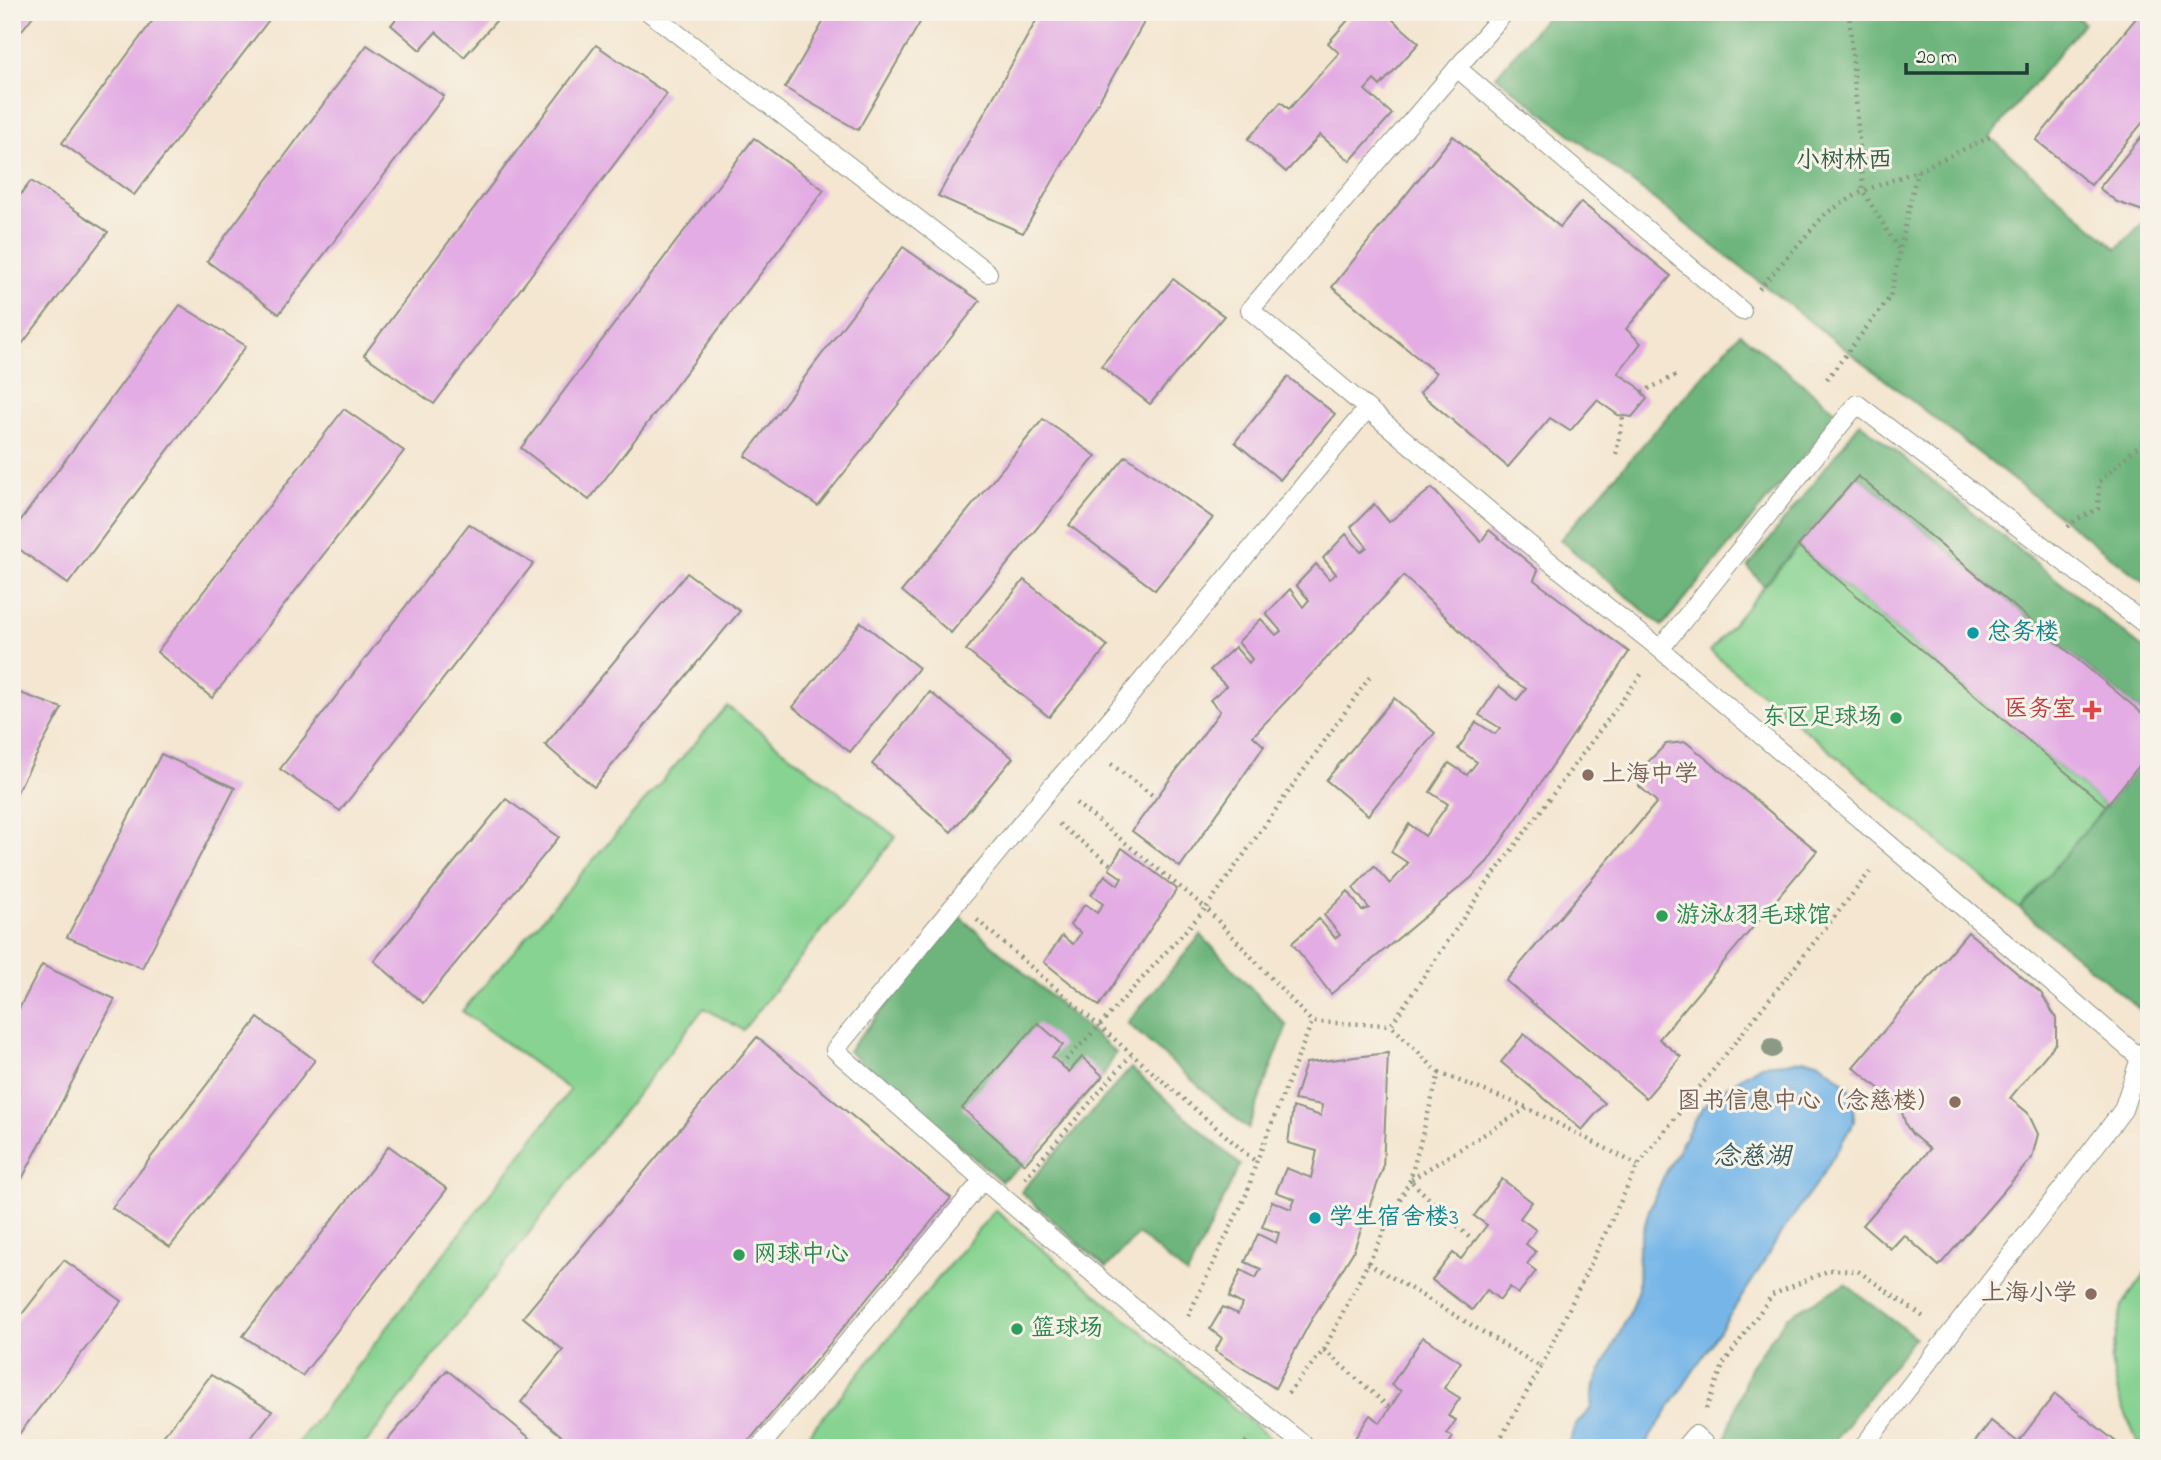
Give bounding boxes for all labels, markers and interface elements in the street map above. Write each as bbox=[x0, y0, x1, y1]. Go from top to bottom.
scale bar bbox=[1906, 32, 2026, 76]
text: 20 m bbox=[1916, 43, 1957, 73]
park label: 小树林西 bbox=[1796, 144, 1892, 179]
place label: 总务楼 bbox=[1987, 616, 2059, 651]
marker: 总务楼 bbox=[1965, 625, 1981, 641]
place label: 医务室 bbox=[2004, 693, 2076, 728]
marker: 医务室 bbox=[2082, 700, 2102, 720]
place label: 东区足球场 bbox=[1762, 701, 1882, 736]
marker: 东区足球场 bbox=[1888, 710, 1904, 726]
place label: 上海中学 bbox=[1602, 758, 1698, 793]
marker: 上海中学 bbox=[1580, 767, 1596, 783]
place label: 游泳&羽毛球馆 bbox=[1676, 899, 1831, 934]
marker: 游泳&羽毛球馆 bbox=[1654, 908, 1670, 924]
place label: 图书信息中心（念慈楼） bbox=[1677, 1085, 1941, 1120]
marker: 图书信息中心（念慈楼） bbox=[1947, 1094, 1963, 1110]
water label: 念慈湖 bbox=[1713, 1139, 1794, 1177]
place label: 学生宿舍楼3 bbox=[1329, 1201, 1459, 1236]
marker: 学生宿舍楼3 bbox=[1307, 1210, 1323, 1226]
place label: 网球中心 bbox=[753, 1238, 849, 1273]
marker: 网球中心 bbox=[731, 1247, 747, 1263]
place label: 上海小学 bbox=[1981, 1277, 2077, 1312]
marker: 上海小学 bbox=[2083, 1286, 2099, 1302]
place label: 篮球场 bbox=[1031, 1312, 1103, 1347]
marker: 篮球场 bbox=[1009, 1321, 1025, 1337]

